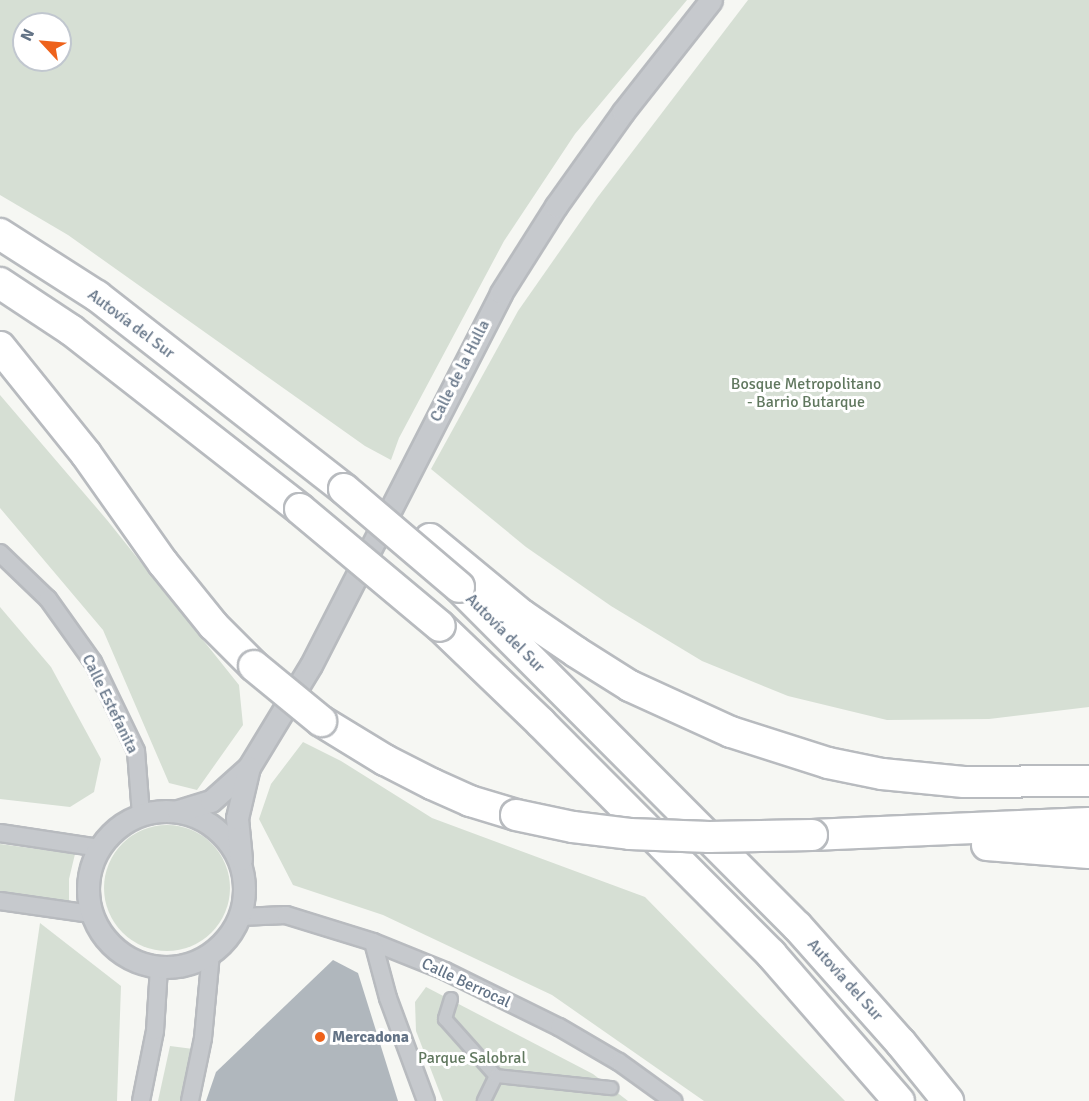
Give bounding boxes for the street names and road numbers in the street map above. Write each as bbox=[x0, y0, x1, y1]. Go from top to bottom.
street label: Autovía del Sur bbox=[84, 285, 178, 363]
street label: Calle de la Hulla bbox=[426, 317, 494, 425]
street label: Autovía del Sur bbox=[462, 590, 548, 676]
street label: Calle Estefanita bbox=[78, 651, 142, 757]
street label: Autovía del Sur bbox=[803, 935, 887, 1025]
street label: Calle Berrocal bbox=[418, 954, 514, 1012]

